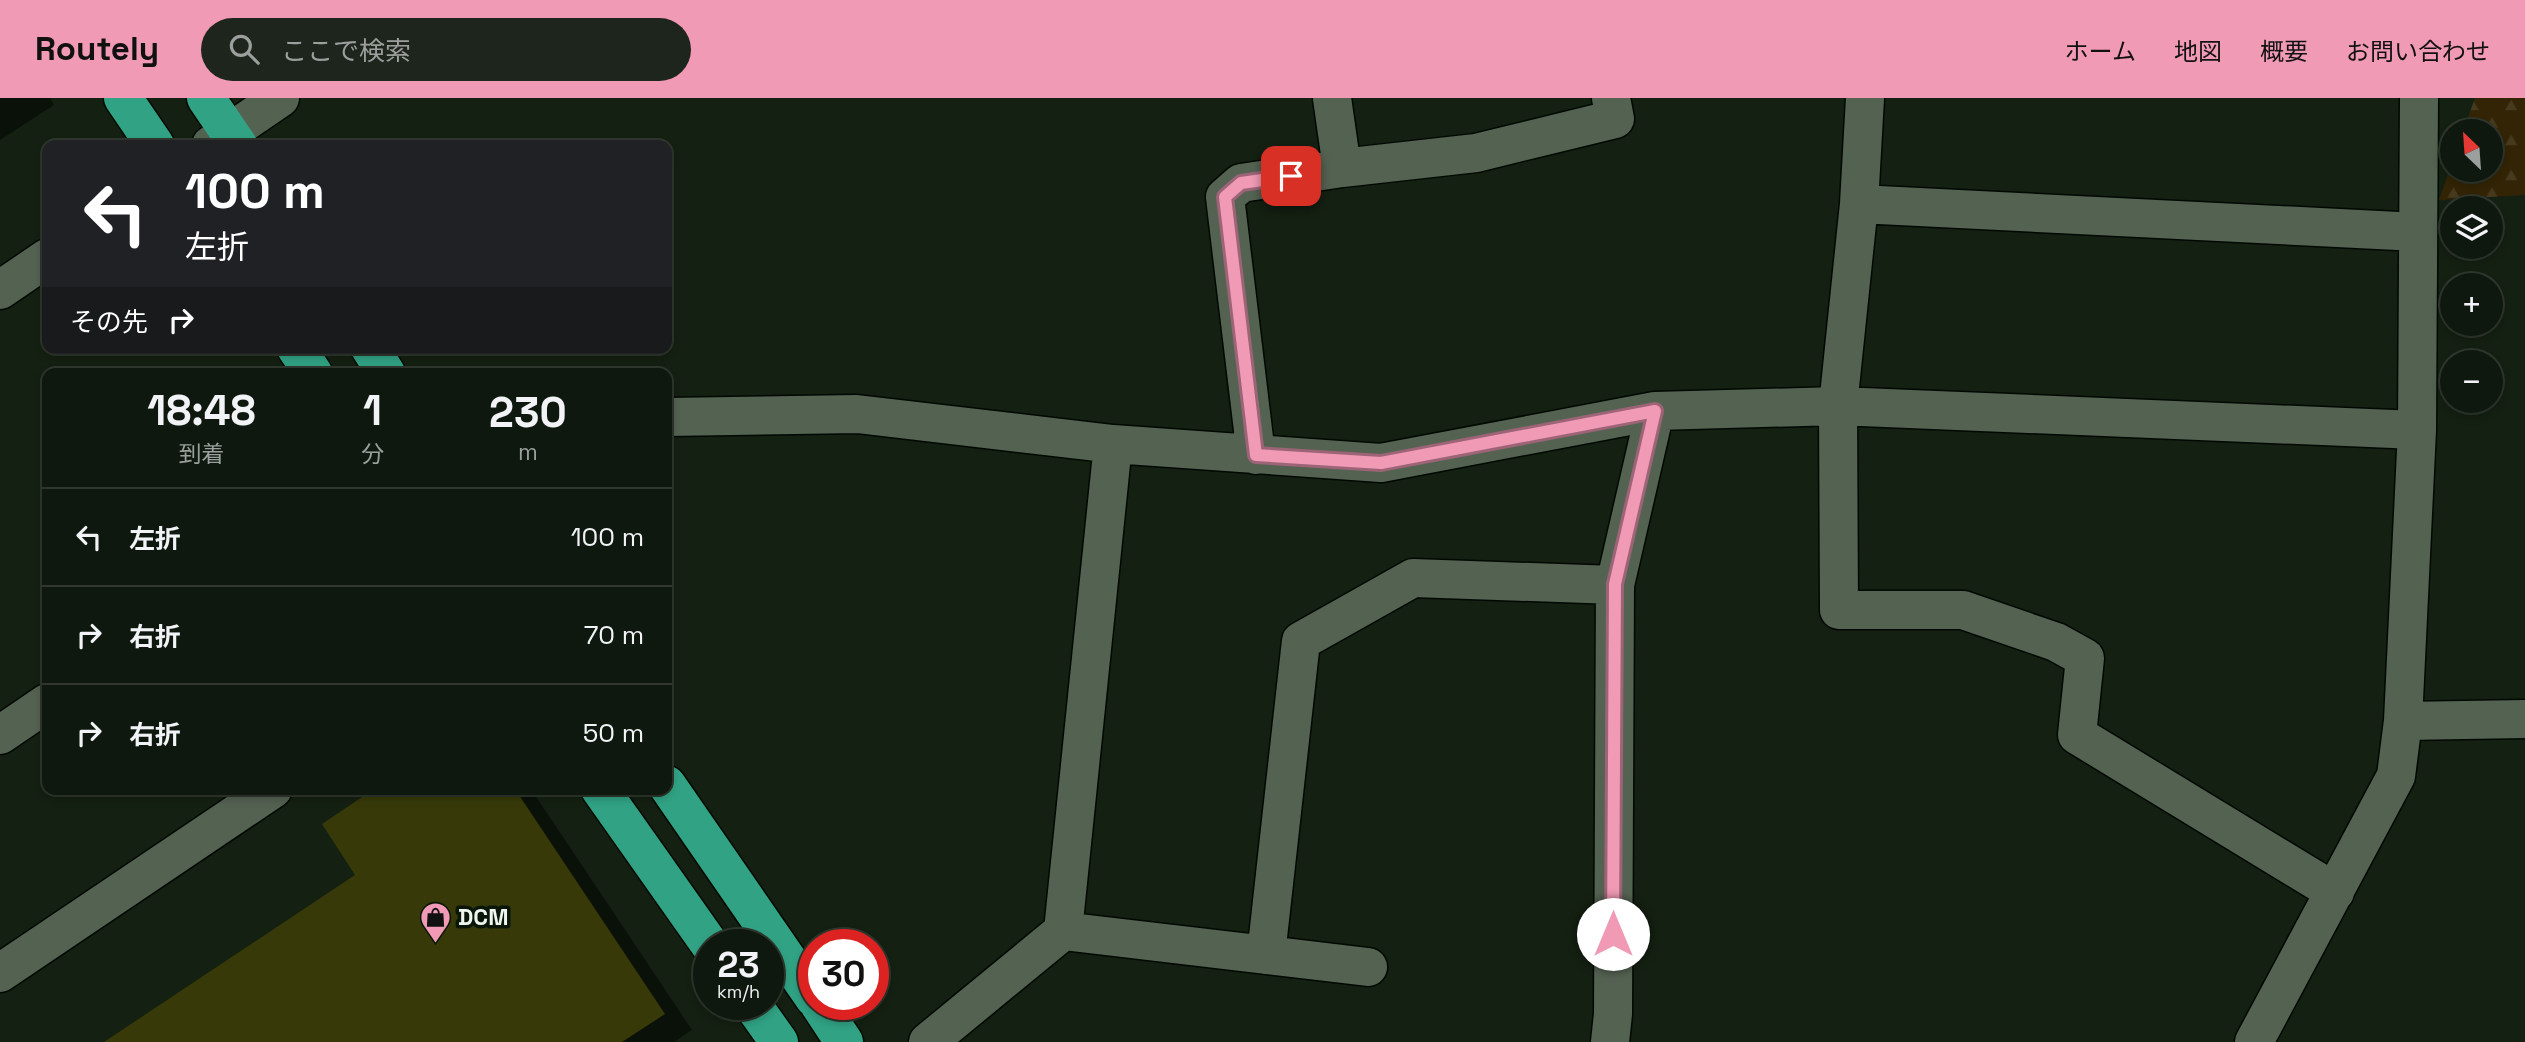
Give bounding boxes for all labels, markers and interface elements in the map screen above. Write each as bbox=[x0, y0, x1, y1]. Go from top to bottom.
search box bbox=[201, 18, 691, 81]
text: Routely bbox=[35, 28, 159, 70]
icon: search bbox=[225, 30, 263, 68]
text: ここで検索 bbox=[281, 34, 411, 68]
text: ホーム bbox=[2065, 36, 2136, 67]
text: 地図 bbox=[2174, 36, 2222, 67]
text: 概要 bbox=[2260, 36, 2308, 67]
text: お問い合わせ bbox=[2346, 36, 2490, 67]
north arrow bbox=[2440, 119, 2502, 182]
map controls bbox=[2440, 119, 2503, 413]
pin bbox=[1261, 146, 1321, 206]
icon: arrive bbox=[1272, 157, 1310, 195]
text: 100 m bbox=[185, 160, 325, 222]
icon: left bbox=[70, 168, 161, 259]
button: layers bbox=[2440, 196, 2503, 259]
text: 左折 bbox=[185, 227, 249, 267]
button: + bbox=[2440, 273, 2503, 336]
icon: right bbox=[162, 301, 200, 339]
text: その先 bbox=[70, 305, 148, 339]
button: − bbox=[2440, 350, 2503, 413]
text: 18:48 bbox=[147, 384, 256, 437]
text: 1 bbox=[363, 384, 382, 437]
text: 230 bbox=[489, 386, 567, 439]
text: m bbox=[518, 437, 538, 467]
text: 到着 bbox=[178, 439, 224, 469]
text: 分 bbox=[361, 439, 384, 469]
icon: left bbox=[70, 518, 108, 556]
text: 100 m bbox=[571, 520, 644, 554]
text: 左折 bbox=[129, 522, 181, 556]
icon: right bbox=[70, 616, 108, 654]
text: 70 m bbox=[584, 618, 644, 652]
text: 右折 bbox=[129, 620, 181, 654]
icon: right bbox=[70, 714, 108, 752]
text: 50 m bbox=[583, 716, 644, 750]
text: 右折 bbox=[129, 718, 181, 752]
position arrow bbox=[1576, 897, 1650, 971]
shop icon: DCM bbox=[418, 900, 452, 944]
place label: DCM bbox=[458, 902, 508, 932]
speed limit sign: 30 bbox=[798, 929, 889, 1020]
text: 23 bbox=[717, 943, 760, 987]
text: km/h bbox=[717, 980, 760, 1003]

